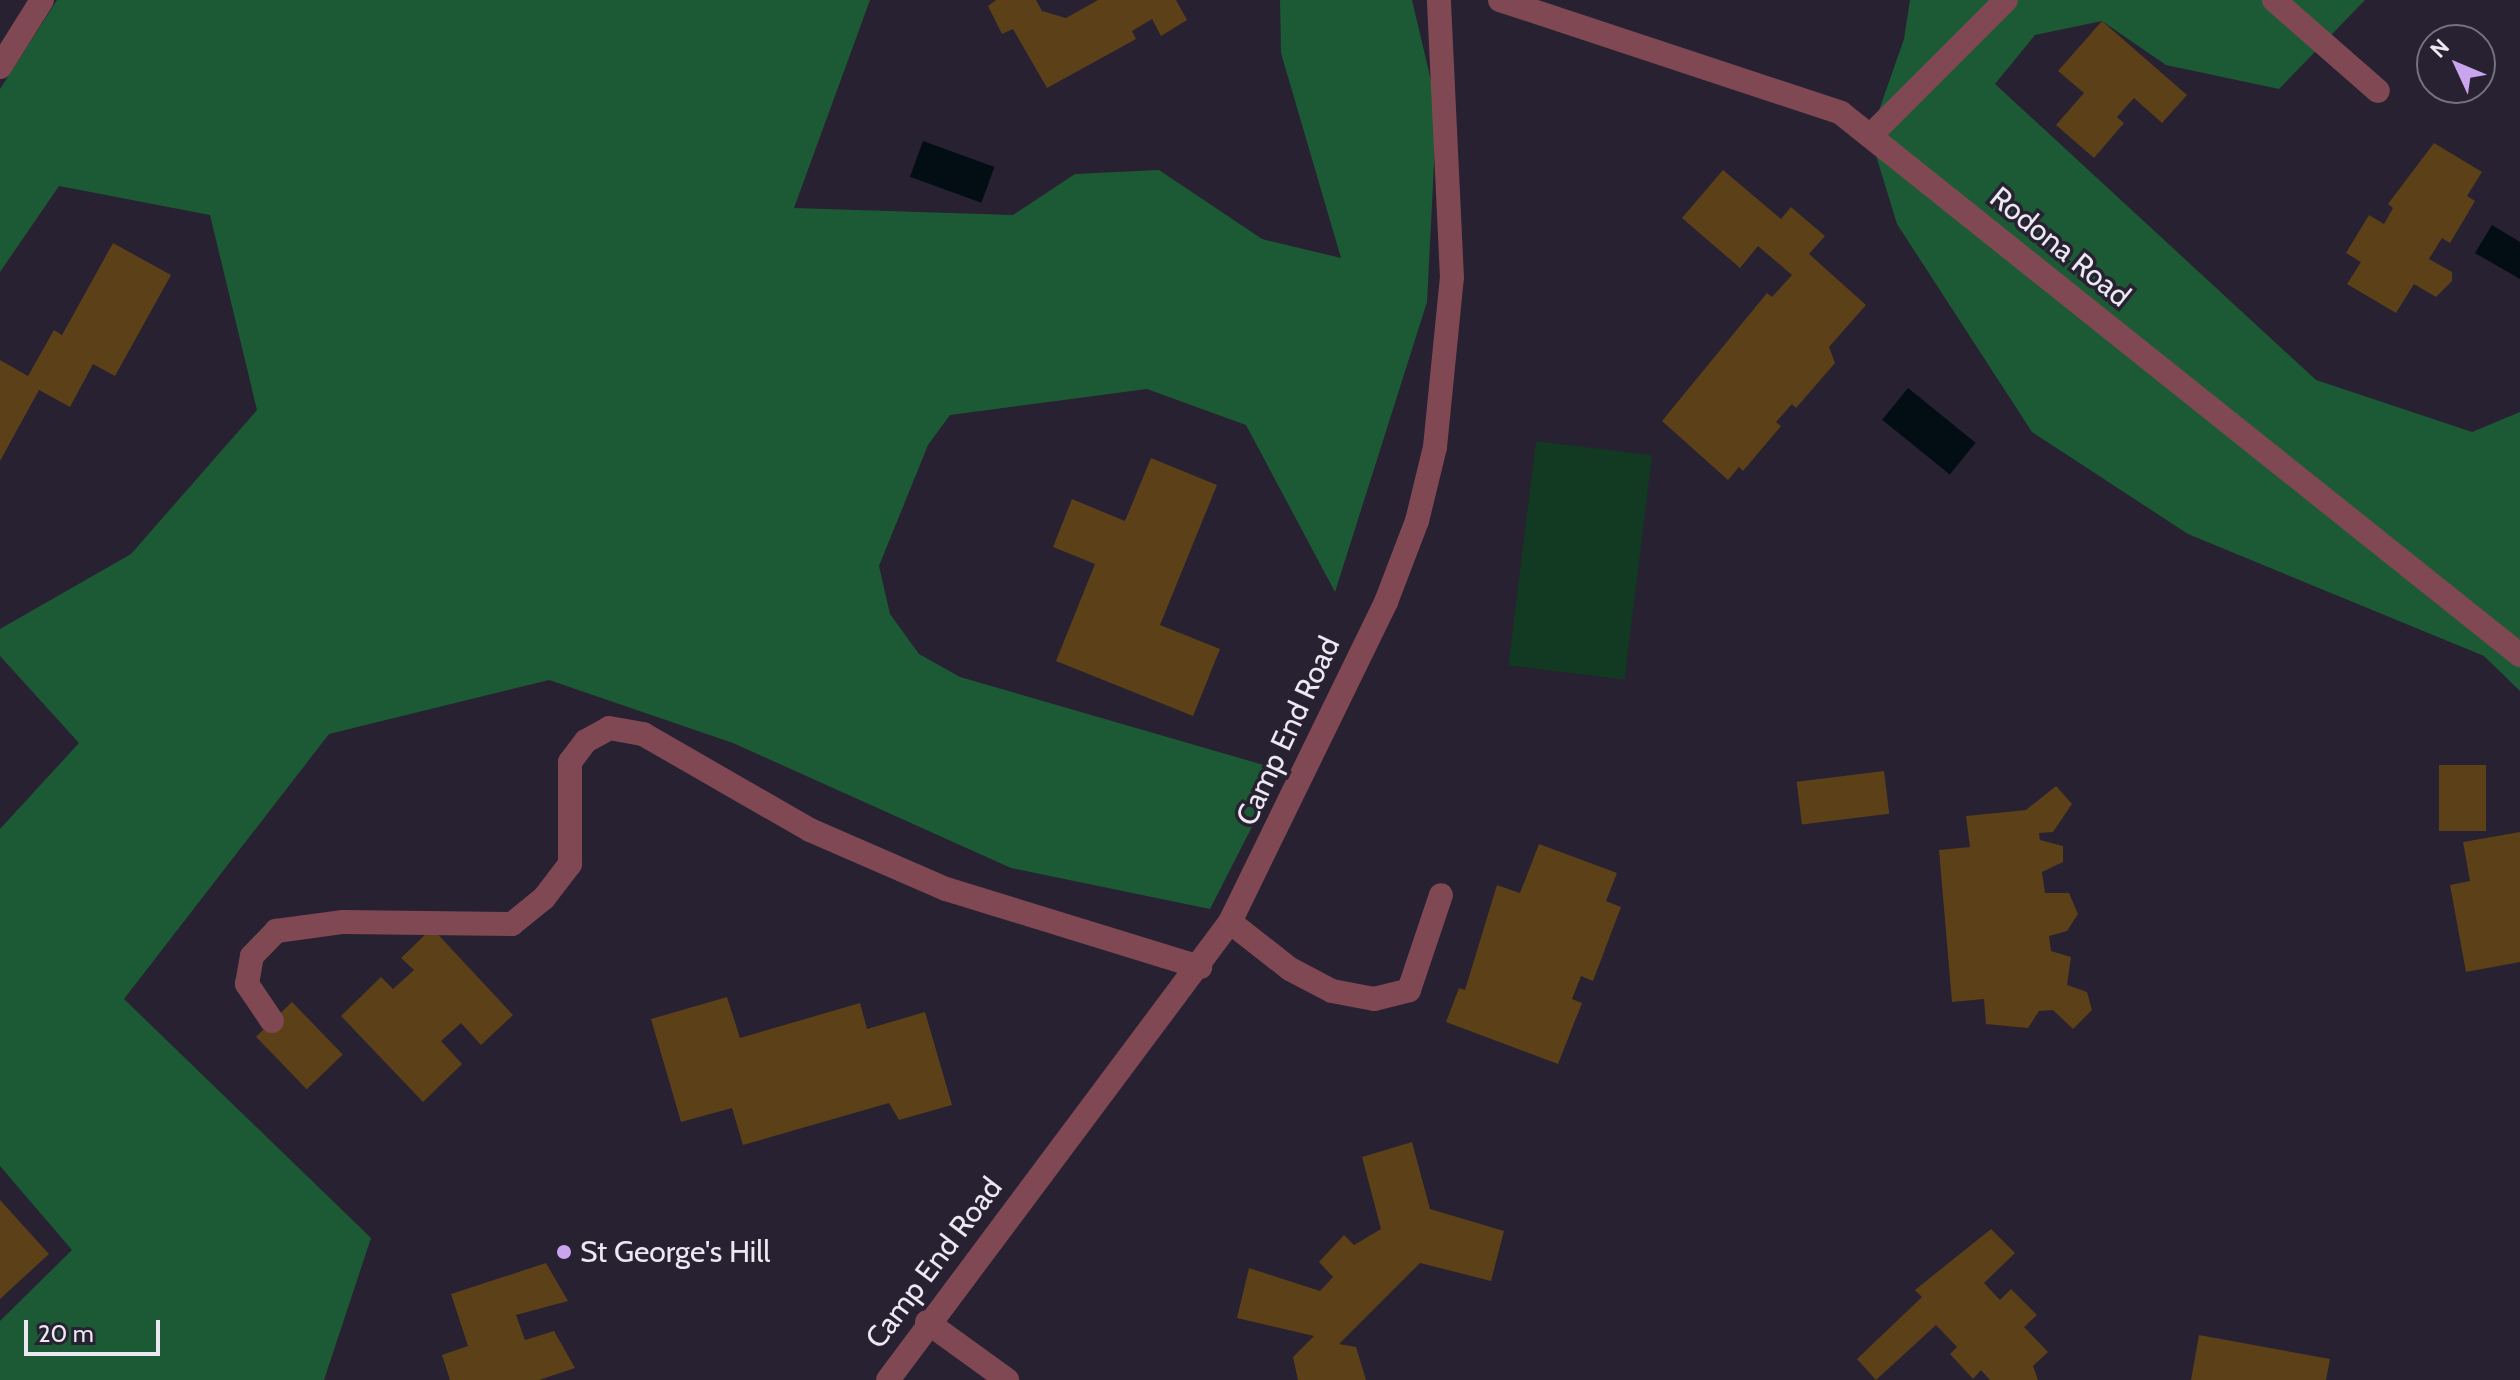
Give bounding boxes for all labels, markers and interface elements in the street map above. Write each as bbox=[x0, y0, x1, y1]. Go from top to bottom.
north arrow bbox=[2416, 24, 2496, 104]
text: N bbox=[2425, 33, 2455, 63]
street label: Rodona Road bbox=[1983, 179, 2137, 315]
street label: Camp End Road bbox=[1229, 631, 1347, 831]
street label: Camp End Road bbox=[858, 1171, 1010, 1355]
place label: St George's Hill bbox=[580, 1234, 770, 1270]
marker: St George's Hill bbox=[555, 1243, 573, 1261]
scale bar bbox=[28, 1304, 164, 1354]
text: 20 m bbox=[38, 1319, 94, 1348]

